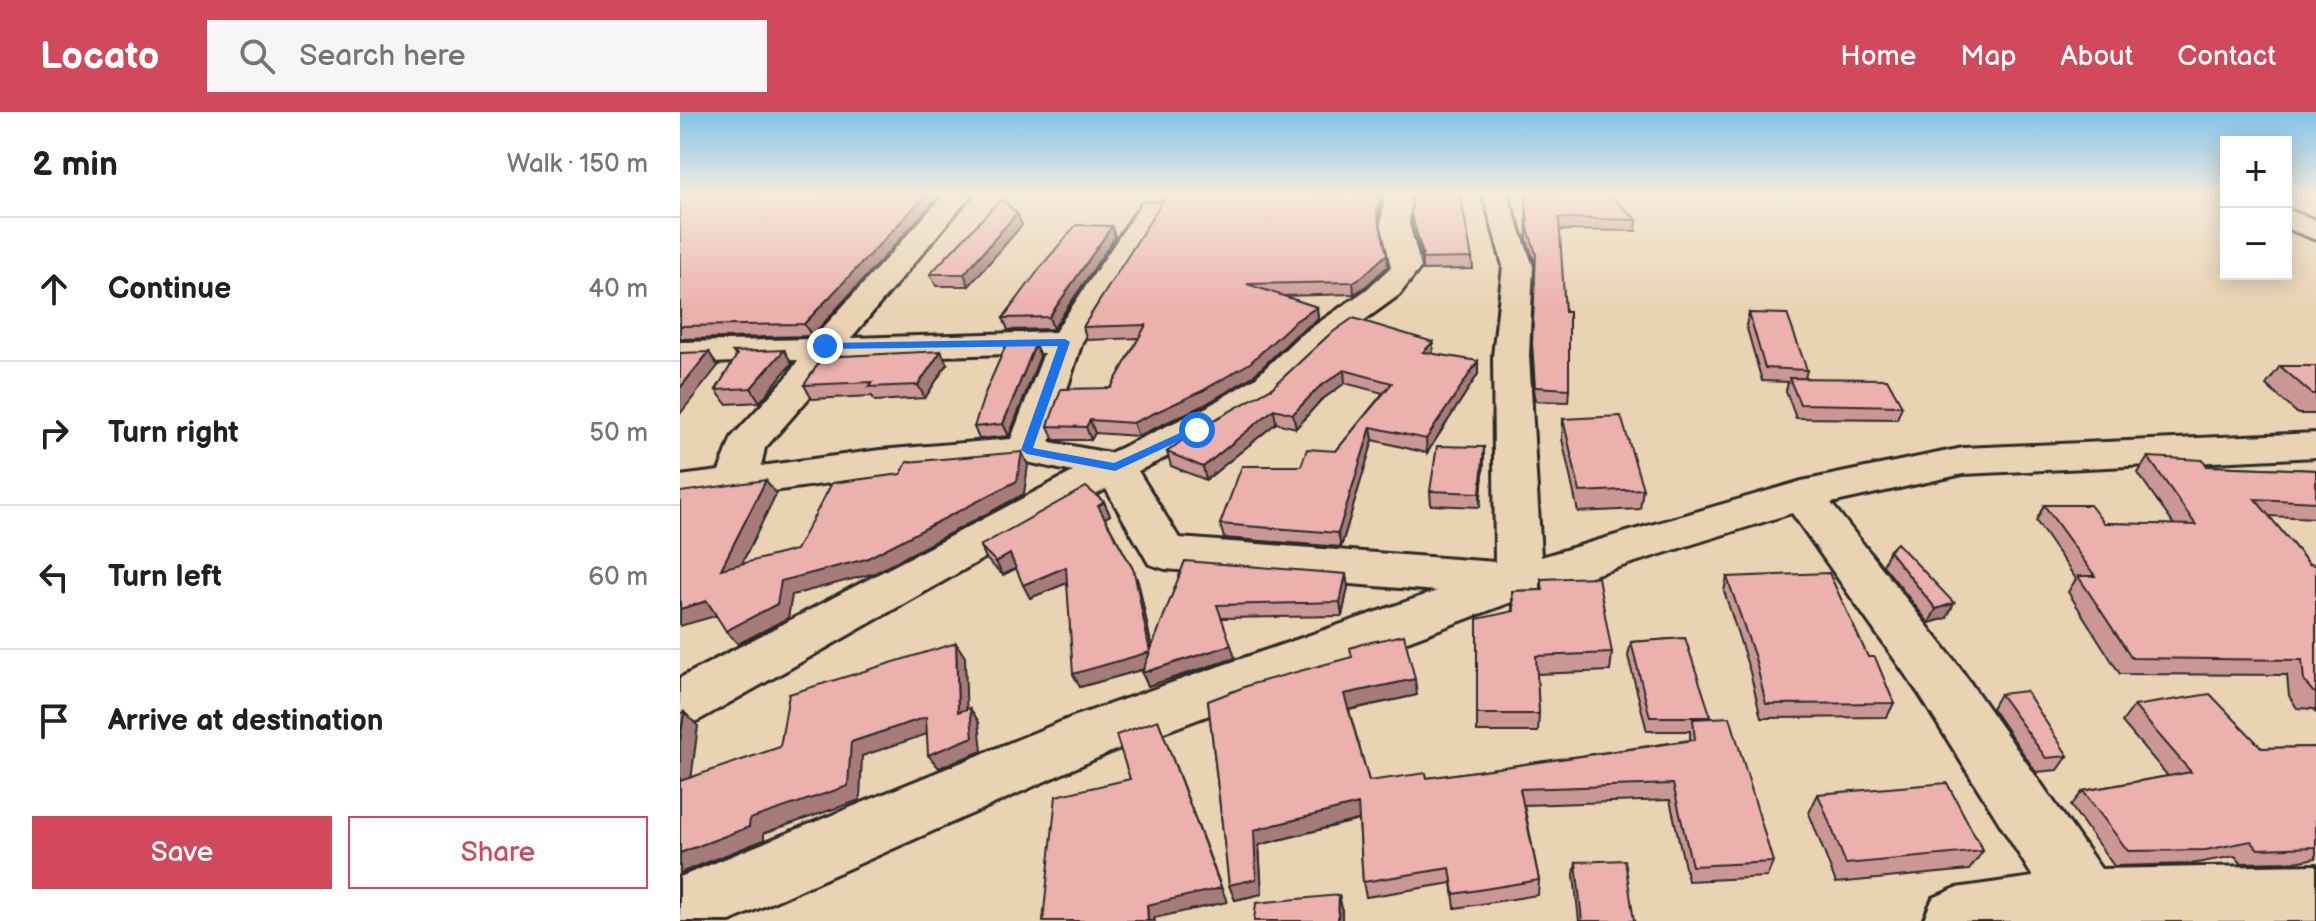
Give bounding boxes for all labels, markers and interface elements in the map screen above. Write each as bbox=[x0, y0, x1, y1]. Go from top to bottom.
search box bbox=[207, 20, 767, 92]
text: Locato bbox=[40, 34, 159, 79]
icon: search bbox=[235, 34, 279, 78]
text: Search here bbox=[299, 38, 466, 74]
text: Home bbox=[1840, 40, 1916, 73]
text: Map bbox=[1960, 40, 2017, 73]
text: About bbox=[2061, 40, 2133, 73]
text: Contact bbox=[2177, 40, 2276, 73]
map controls bbox=[2220, 136, 2292, 280]
button: + bbox=[2220, 136, 2292, 208]
text: 2 min bbox=[32, 144, 118, 185]
text: Walk · 150 m bbox=[507, 149, 648, 180]
button: − bbox=[2220, 208, 2292, 280]
icon: ahead bbox=[32, 267, 76, 311]
text: Continue bbox=[108, 271, 231, 307]
text: 40 m bbox=[588, 274, 648, 305]
route end bbox=[807, 328, 843, 364]
icon: right bbox=[32, 411, 76, 455]
route start bbox=[1179, 412, 1215, 448]
text: Turn right bbox=[108, 415, 239, 451]
text: 50 m bbox=[589, 418, 648, 449]
icon: left bbox=[32, 555, 76, 599]
text: Turn left bbox=[108, 559, 222, 595]
text: 60 m bbox=[588, 562, 648, 593]
icon: arrive bbox=[32, 699, 76, 743]
text: Arrive at destination bbox=[108, 703, 384, 739]
button: Save bbox=[32, 816, 332, 889]
button: Share bbox=[348, 816, 648, 889]

